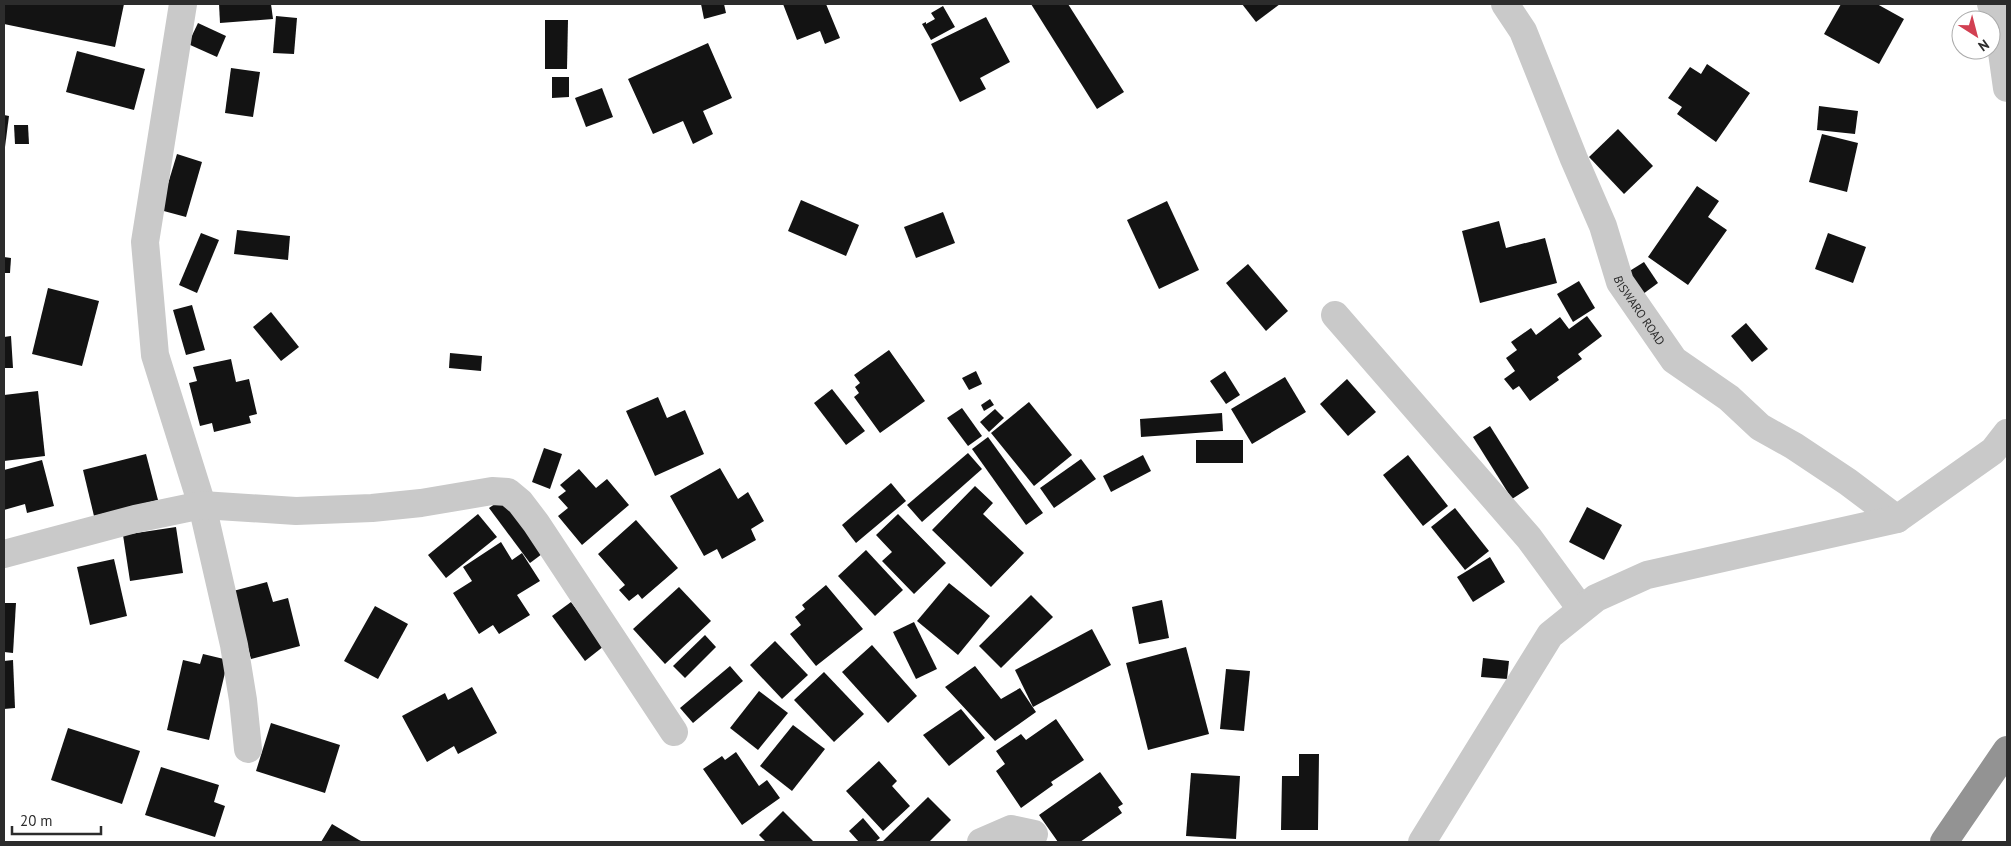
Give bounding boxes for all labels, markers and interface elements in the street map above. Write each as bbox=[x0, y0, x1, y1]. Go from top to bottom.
north arrow bbox=[1951, 10, 2001, 60]
text: N bbox=[1975, 36, 1993, 56]
street label: BISWARO ROAD bbox=[1611, 274, 1669, 348]
scale bar bbox=[12, 804, 101, 836]
text: 20 m bbox=[20, 811, 53, 830]

